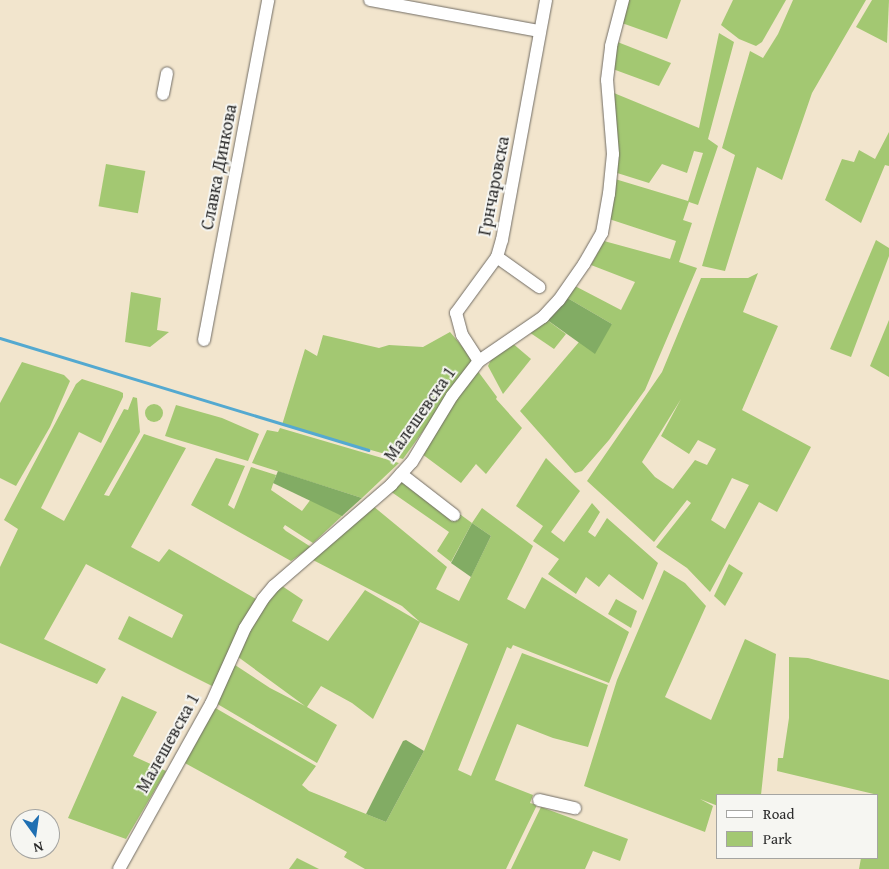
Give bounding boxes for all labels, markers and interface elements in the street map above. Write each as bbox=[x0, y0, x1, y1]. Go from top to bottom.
street label: Славка Динкова bbox=[196, 102, 242, 232]
street label: Грнчаровска bbox=[474, 134, 514, 238]
street label: Малешевска 1 bbox=[379, 363, 461, 465]
street label: Малешевска 1 bbox=[132, 689, 204, 797]
legend bbox=[716, 794, 879, 859]
text: Road bbox=[763, 803, 794, 824]
north arrow bbox=[10, 809, 60, 859]
text: Park bbox=[763, 828, 792, 849]
text: N bbox=[31, 837, 45, 858]

